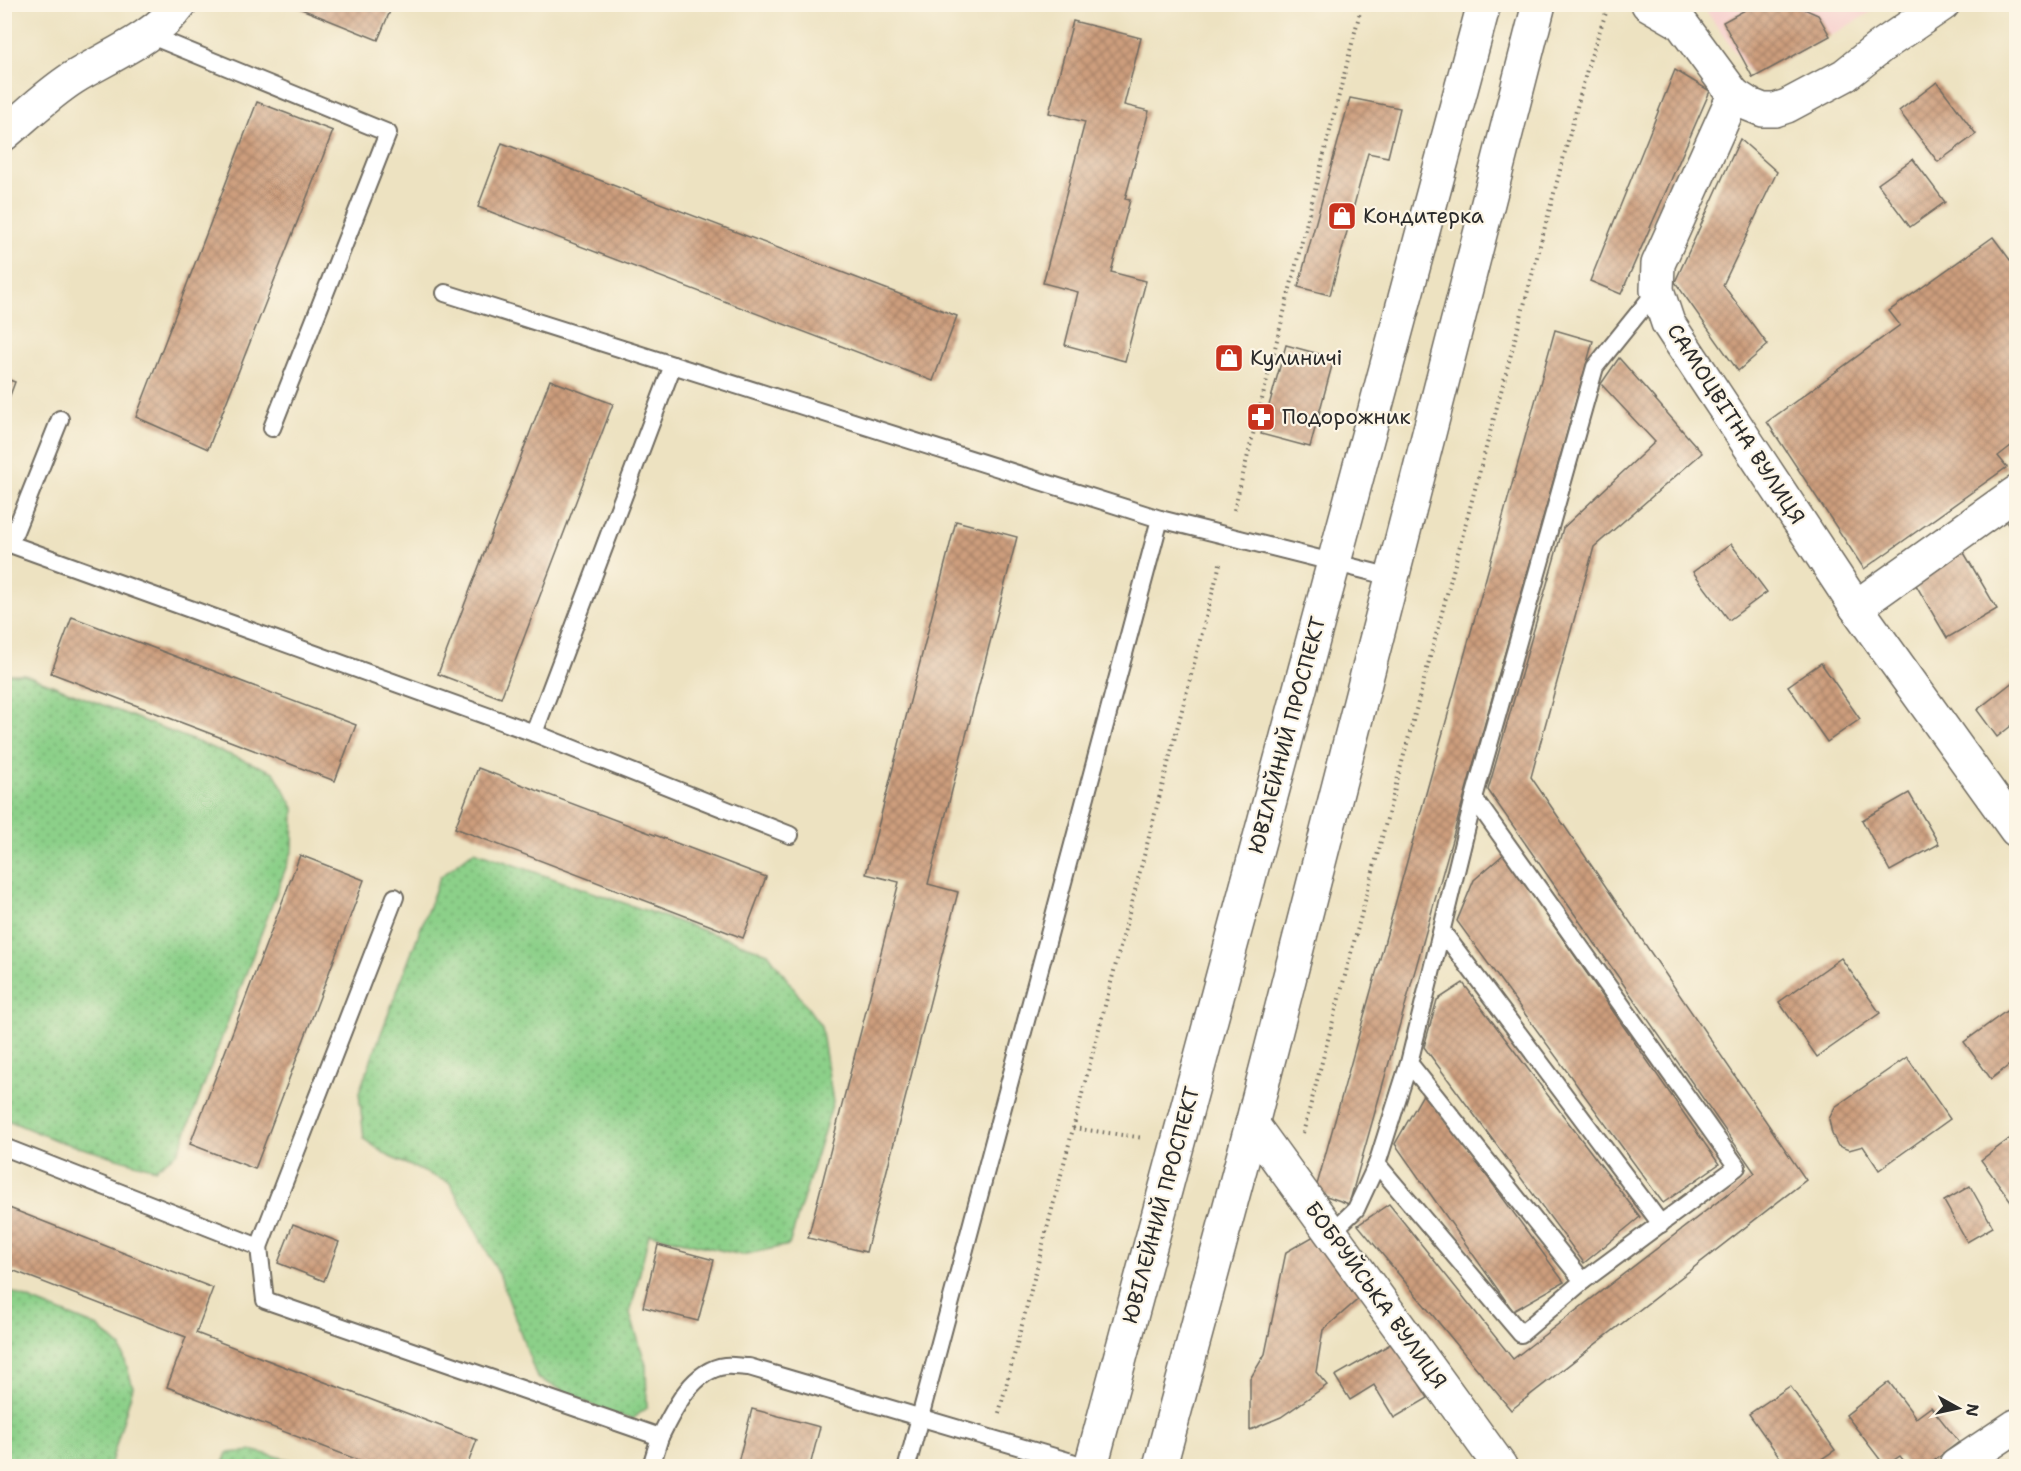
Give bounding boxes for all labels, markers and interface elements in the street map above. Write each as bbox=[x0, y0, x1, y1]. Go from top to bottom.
shop icon: Кондитерка bbox=[1326, 200, 1358, 232]
place label: Кондитерка bbox=[1363, 202, 1484, 230]
street label: САМОЦВІТНА ВУЛИЦЯ bbox=[1661, 318, 1811, 530]
shop icon: Кулиничі bbox=[1213, 342, 1245, 374]
place label: Кулиничі bbox=[1250, 344, 1342, 372]
pharmacy icon: Подорожник bbox=[1245, 401, 1277, 433]
place label: Подорожник bbox=[1282, 403, 1411, 431]
street label: ЮВІЛЕЙНИЙ ПРОСПЕКТ bbox=[1242, 613, 1332, 857]
street label: ЮВІЛЕЙНИЙ ПРОСПЕКТ bbox=[1116, 1083, 1206, 1327]
street label: БОБРУЙСЬКА ВУЛИЦЯ bbox=[1299, 1196, 1453, 1394]
north arrow bbox=[1928, 1378, 1988, 1438]
text: N bbox=[1961, 1402, 1984, 1418]

